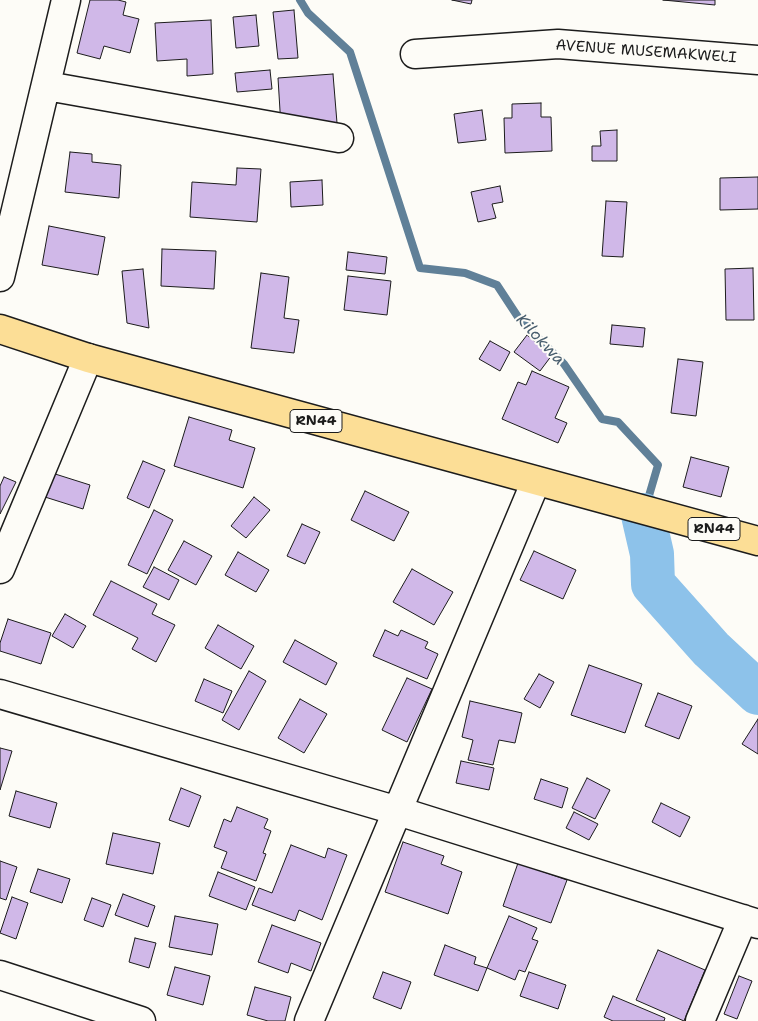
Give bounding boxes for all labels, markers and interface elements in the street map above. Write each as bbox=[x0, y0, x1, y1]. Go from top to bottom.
street label: AVENUE MUSEMAKWELI bbox=[555, 37, 737, 67]
water label: Kilokwa bbox=[512, 311, 568, 369]
road number: RN44 bbox=[290, 410, 342, 432]
road number: RN44 bbox=[688, 518, 740, 540]

